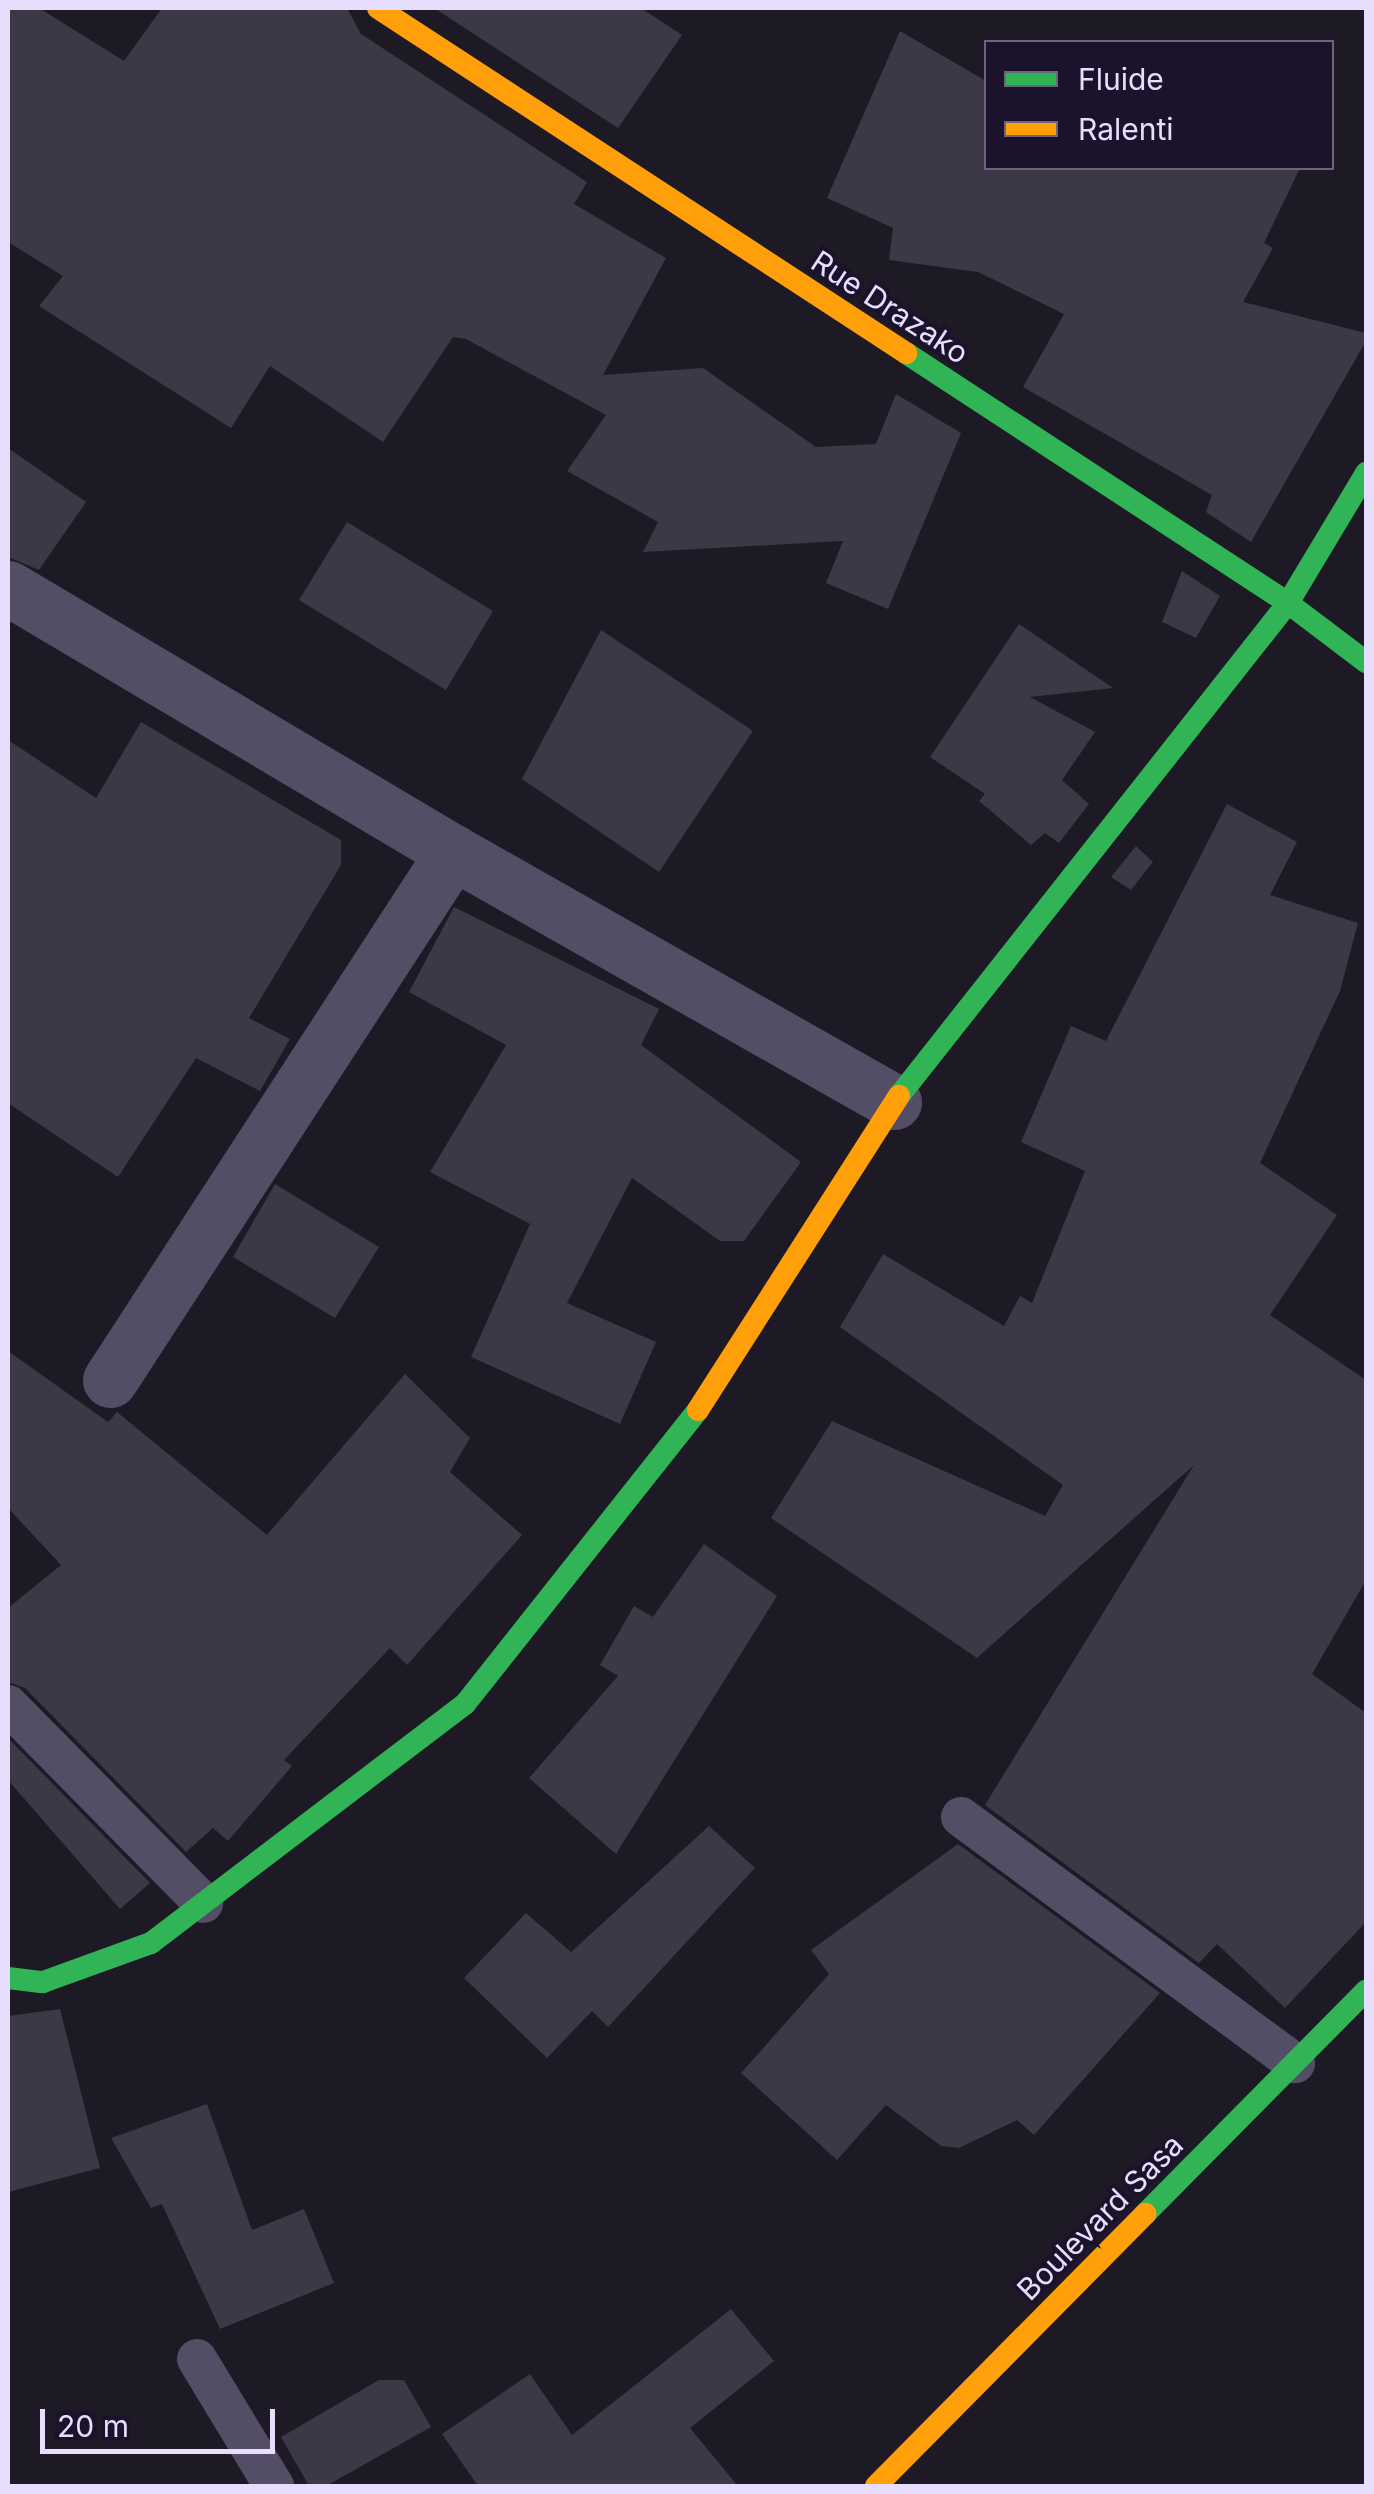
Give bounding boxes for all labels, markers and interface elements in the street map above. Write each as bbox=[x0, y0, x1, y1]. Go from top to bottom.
legend bbox=[984, 40, 1334, 170]
text: Fluide bbox=[1078, 61, 1164, 97]
text: Ralenti bbox=[1078, 111, 1174, 147]
street label: Rue Drazako bbox=[805, 243, 975, 371]
street label: Boulevard Sasa bbox=[1010, 2127, 1190, 2307]
scale bar bbox=[45, 2389, 280, 2451]
text: 20 m bbox=[57, 2408, 129, 2444]

